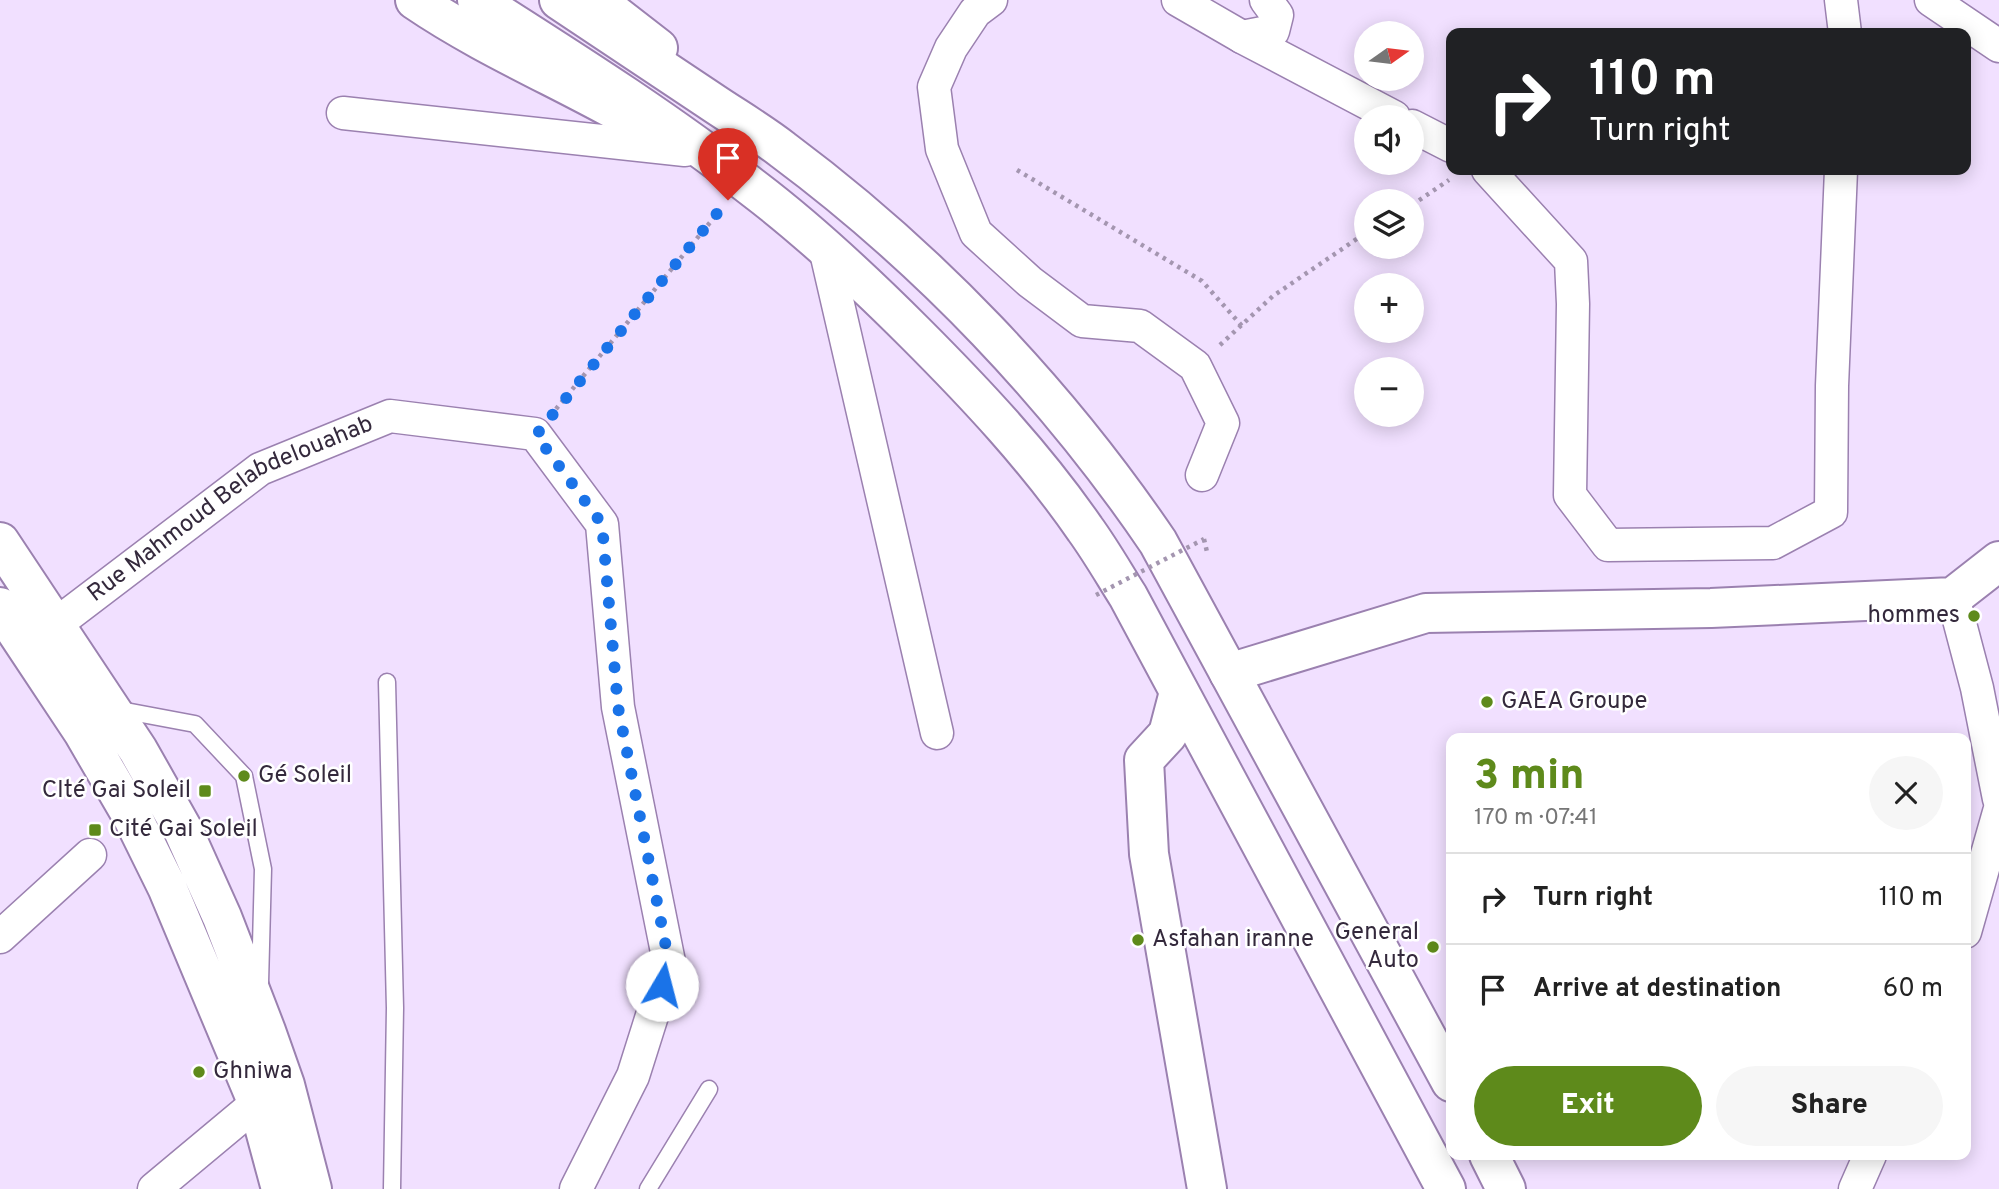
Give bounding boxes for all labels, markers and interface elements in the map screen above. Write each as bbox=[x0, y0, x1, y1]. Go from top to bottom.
north arrow bbox=[1354, 21, 1424, 91]
map controls bbox=[1354, 21, 1424, 427]
text: 110 m bbox=[1589, 51, 1716, 113]
icon: right bbox=[1474, 56, 1565, 147]
button: sound bbox=[1354, 105, 1424, 175]
text: Turn right bbox=[1589, 112, 1731, 152]
pin bbox=[698, 128, 758, 200]
icon: arrive bbox=[709, 139, 747, 177]
button: layers bbox=[1354, 189, 1424, 259]
button: + bbox=[1354, 273, 1424, 343]
button: − bbox=[1354, 357, 1424, 427]
street label: Rue Mahmoud Belabdelouahab bbox=[82, 409, 378, 609]
place label: hommes bbox=[1868, 601, 1960, 631]
marker: hommes bbox=[1966, 608, 1982, 624]
place label: GAEA Groupe bbox=[1501, 687, 1648, 717]
marker: GAEA Groupe bbox=[1479, 694, 1495, 710]
text: 3 min bbox=[1474, 751, 1585, 804]
button: close bbox=[1869, 756, 1943, 830]
place label: Gé Soleil bbox=[258, 761, 352, 791]
marker: Gé Soleil bbox=[236, 768, 252, 784]
place label: CIté Gai Soleil bbox=[42, 776, 191, 806]
marker: CIté Gai Soleil bbox=[197, 783, 213, 799]
text: 170 m · 07:41 bbox=[1474, 804, 1597, 833]
place label: Cité Gai Soleil bbox=[109, 815, 258, 845]
marker: Cité Gai Soleil bbox=[87, 822, 103, 838]
icon: right bbox=[1474, 880, 1512, 918]
text: Turn right bbox=[1533, 882, 1653, 915]
text: 110 m bbox=[1879, 882, 1943, 915]
place label: General Auto bbox=[1335, 918, 1419, 976]
place label: Asfahan iranne bbox=[1152, 925, 1314, 955]
marker: Asfahan iranne bbox=[1130, 932, 1146, 948]
marker: General Auto bbox=[1425, 939, 1441, 955]
position arrow bbox=[625, 948, 699, 1022]
icon: arrive bbox=[1474, 971, 1512, 1009]
text: Arrive at destination bbox=[1533, 973, 1781, 1006]
text: 60 m bbox=[1883, 973, 1943, 1006]
place label: Ghniwa bbox=[213, 1057, 293, 1087]
marker: Ghniwa bbox=[191, 1064, 207, 1080]
button: Exit bbox=[1474, 1066, 1702, 1146]
button: Share bbox=[1716, 1066, 1943, 1146]

